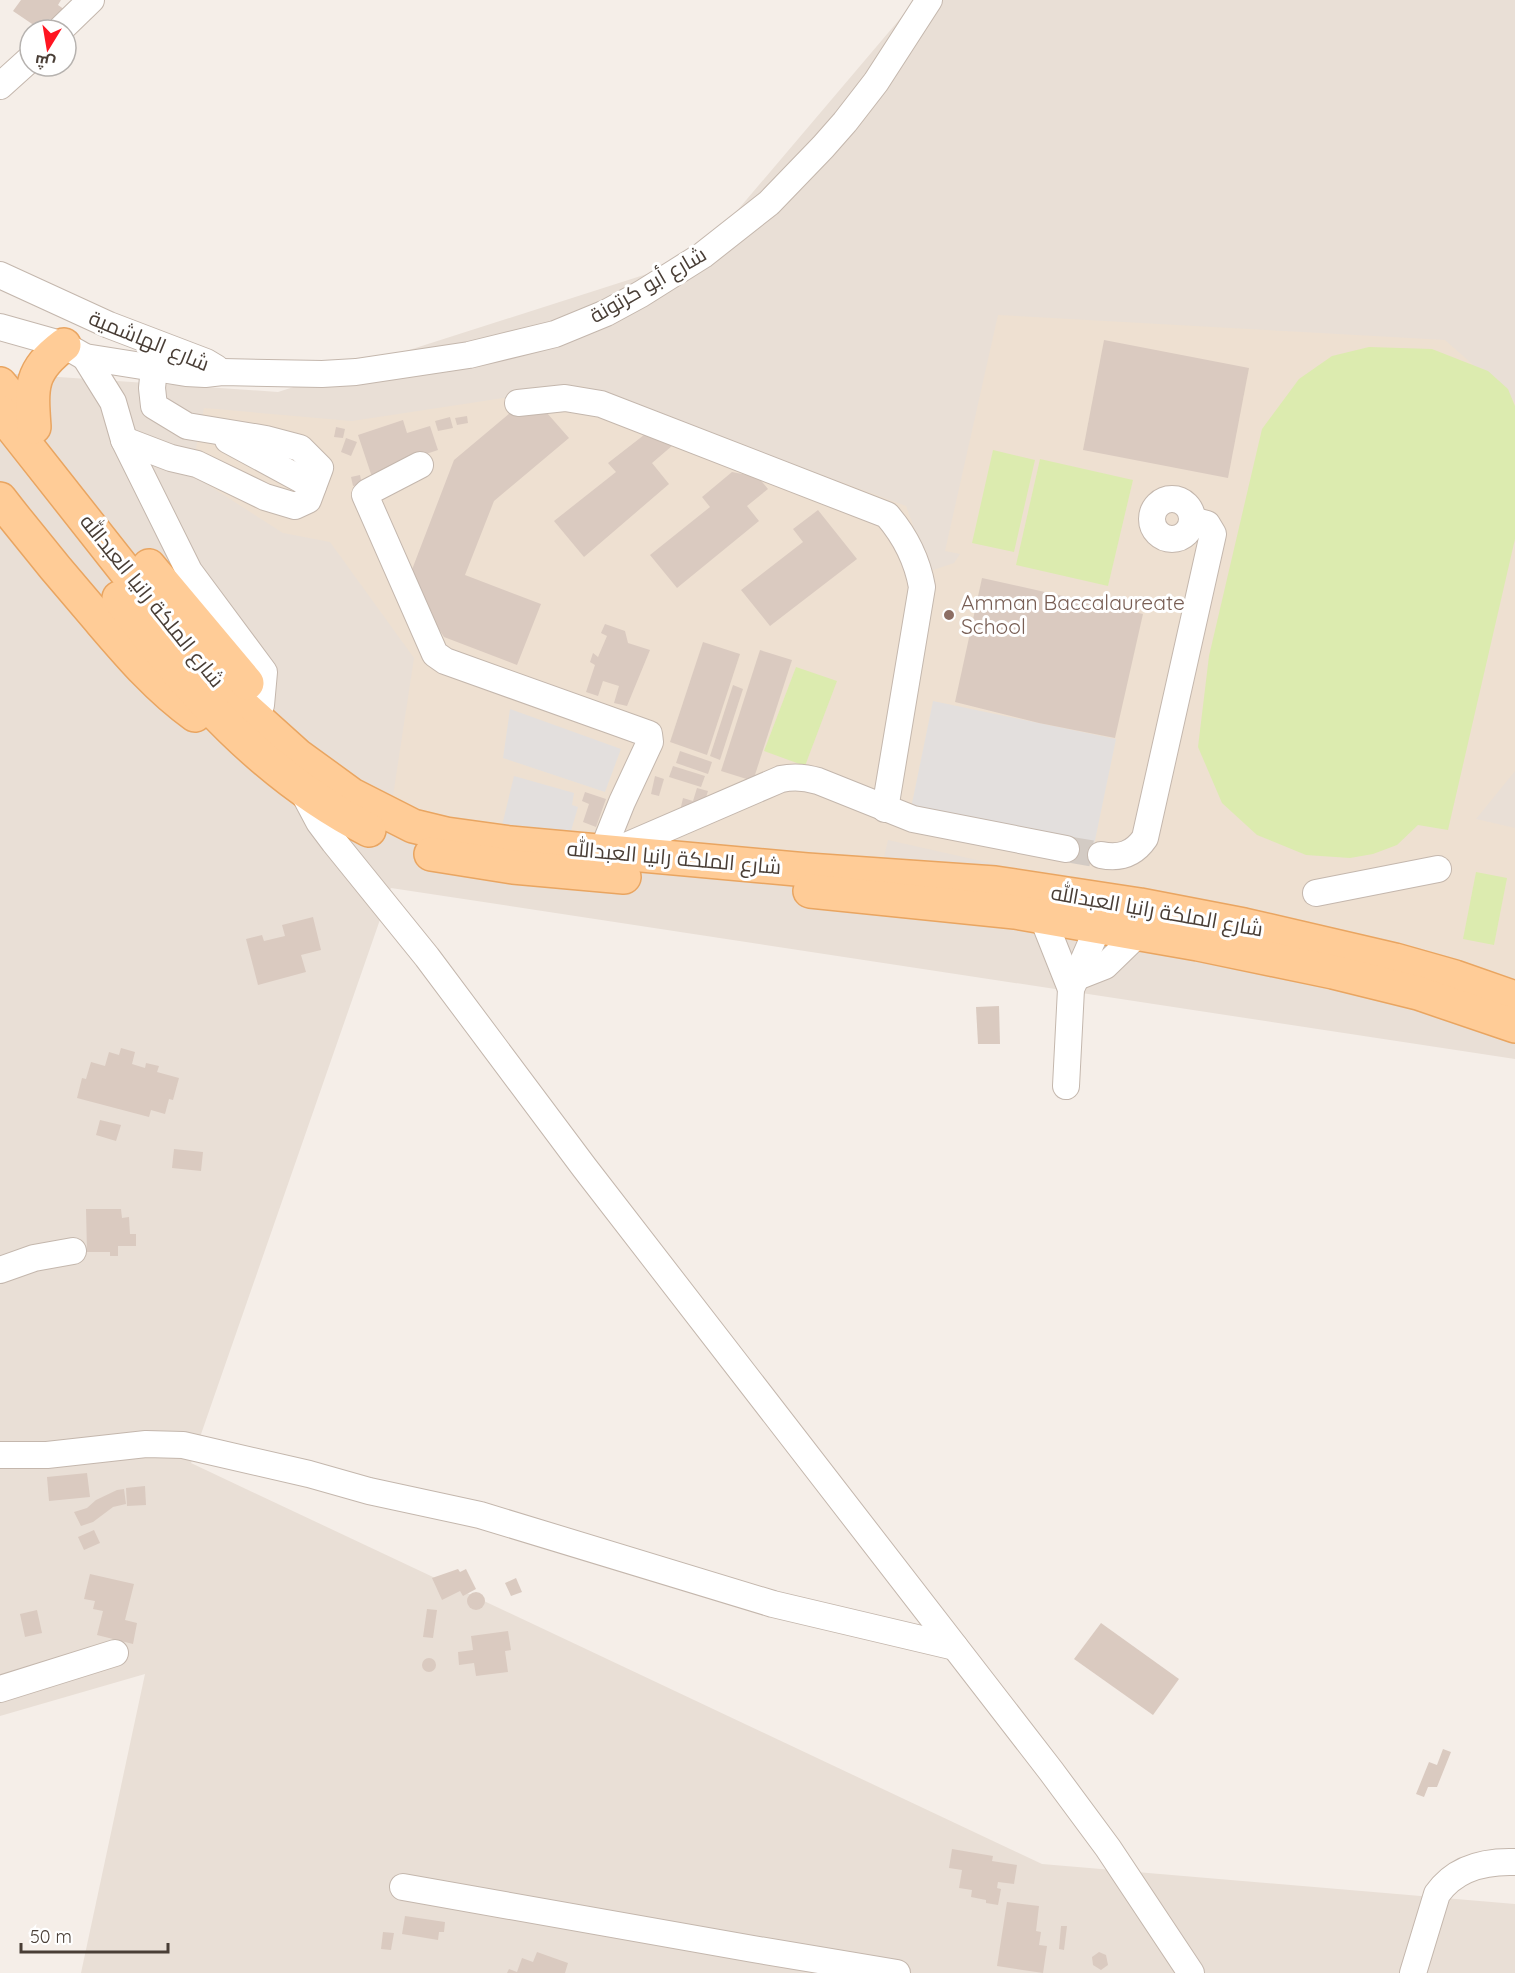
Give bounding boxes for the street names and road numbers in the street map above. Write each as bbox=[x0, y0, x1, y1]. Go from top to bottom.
street label: شارع أبو كرتونة bbox=[585, 240, 711, 330]
street label: شارع الهاشمية bbox=[85, 304, 213, 378]
street label: شارع الملكة رانيا العبدالله bbox=[73, 509, 231, 693]
street label: شارع الملكة رانيا العبدالله bbox=[566, 835, 782, 881]
street label: شارع الملكة رانيا العبدالله bbox=[1049, 879, 1265, 943]

